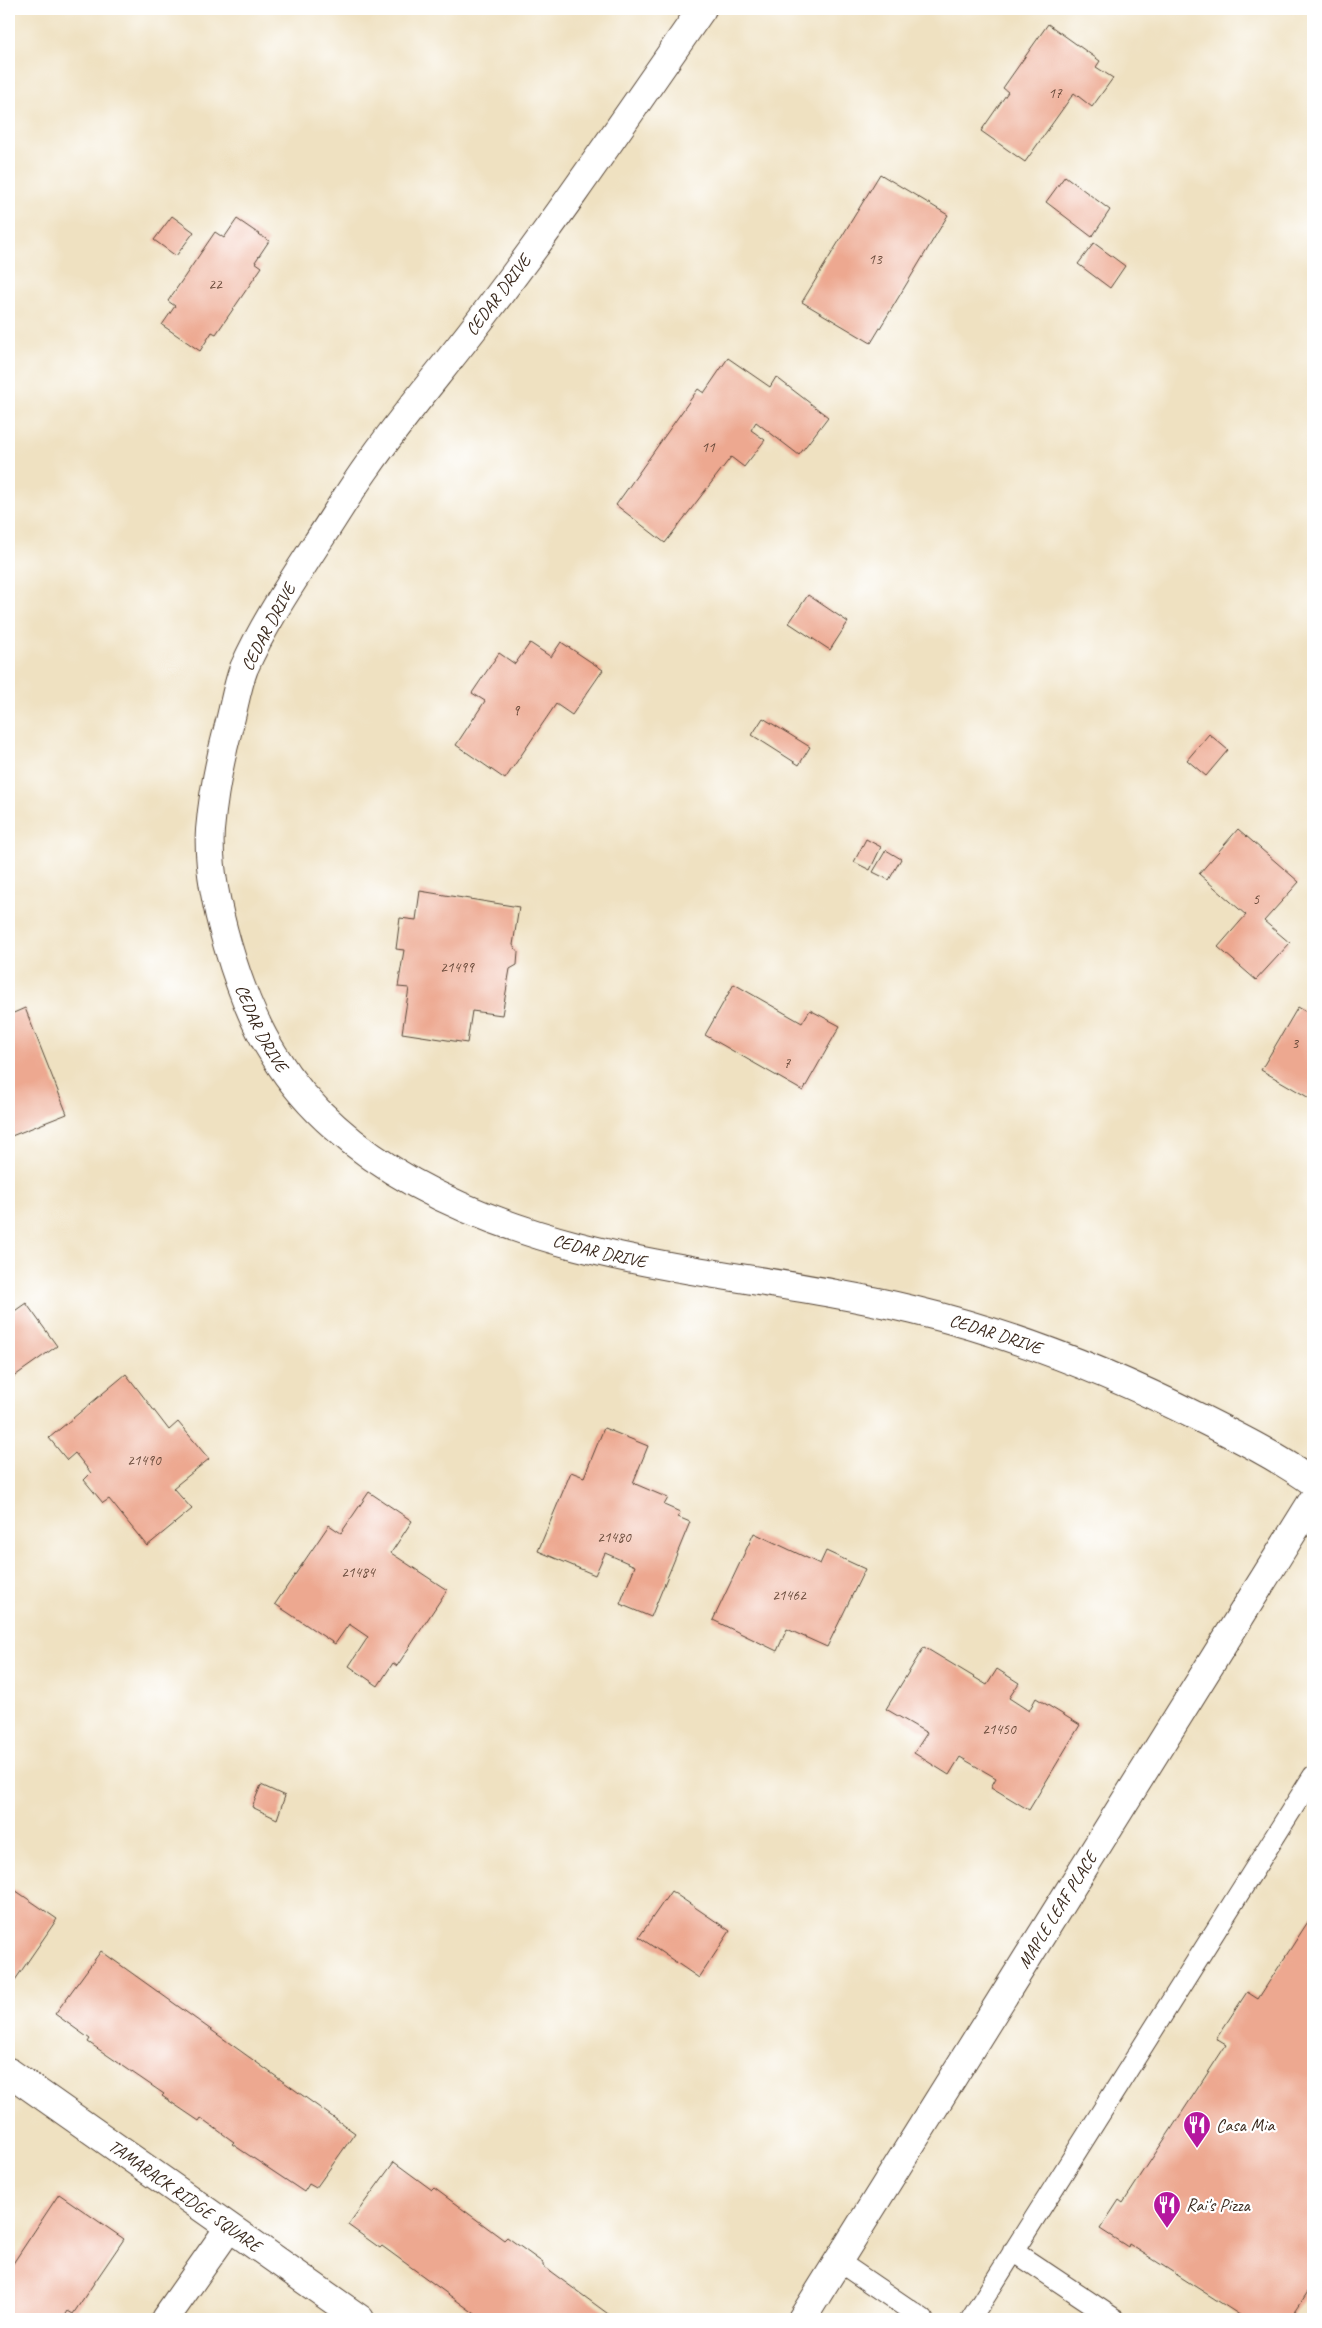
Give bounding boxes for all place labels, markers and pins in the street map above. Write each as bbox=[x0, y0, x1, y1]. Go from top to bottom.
restaurant icon: Casa Mia bbox=[1182, 2110, 1212, 2149]
place label: Casa Mia bbox=[1216, 2114, 1275, 2136]
restaurant icon: Rai's Pizza bbox=[1152, 2190, 1182, 2229]
place label: Rai's Pizza bbox=[1186, 2194, 1252, 2216]

